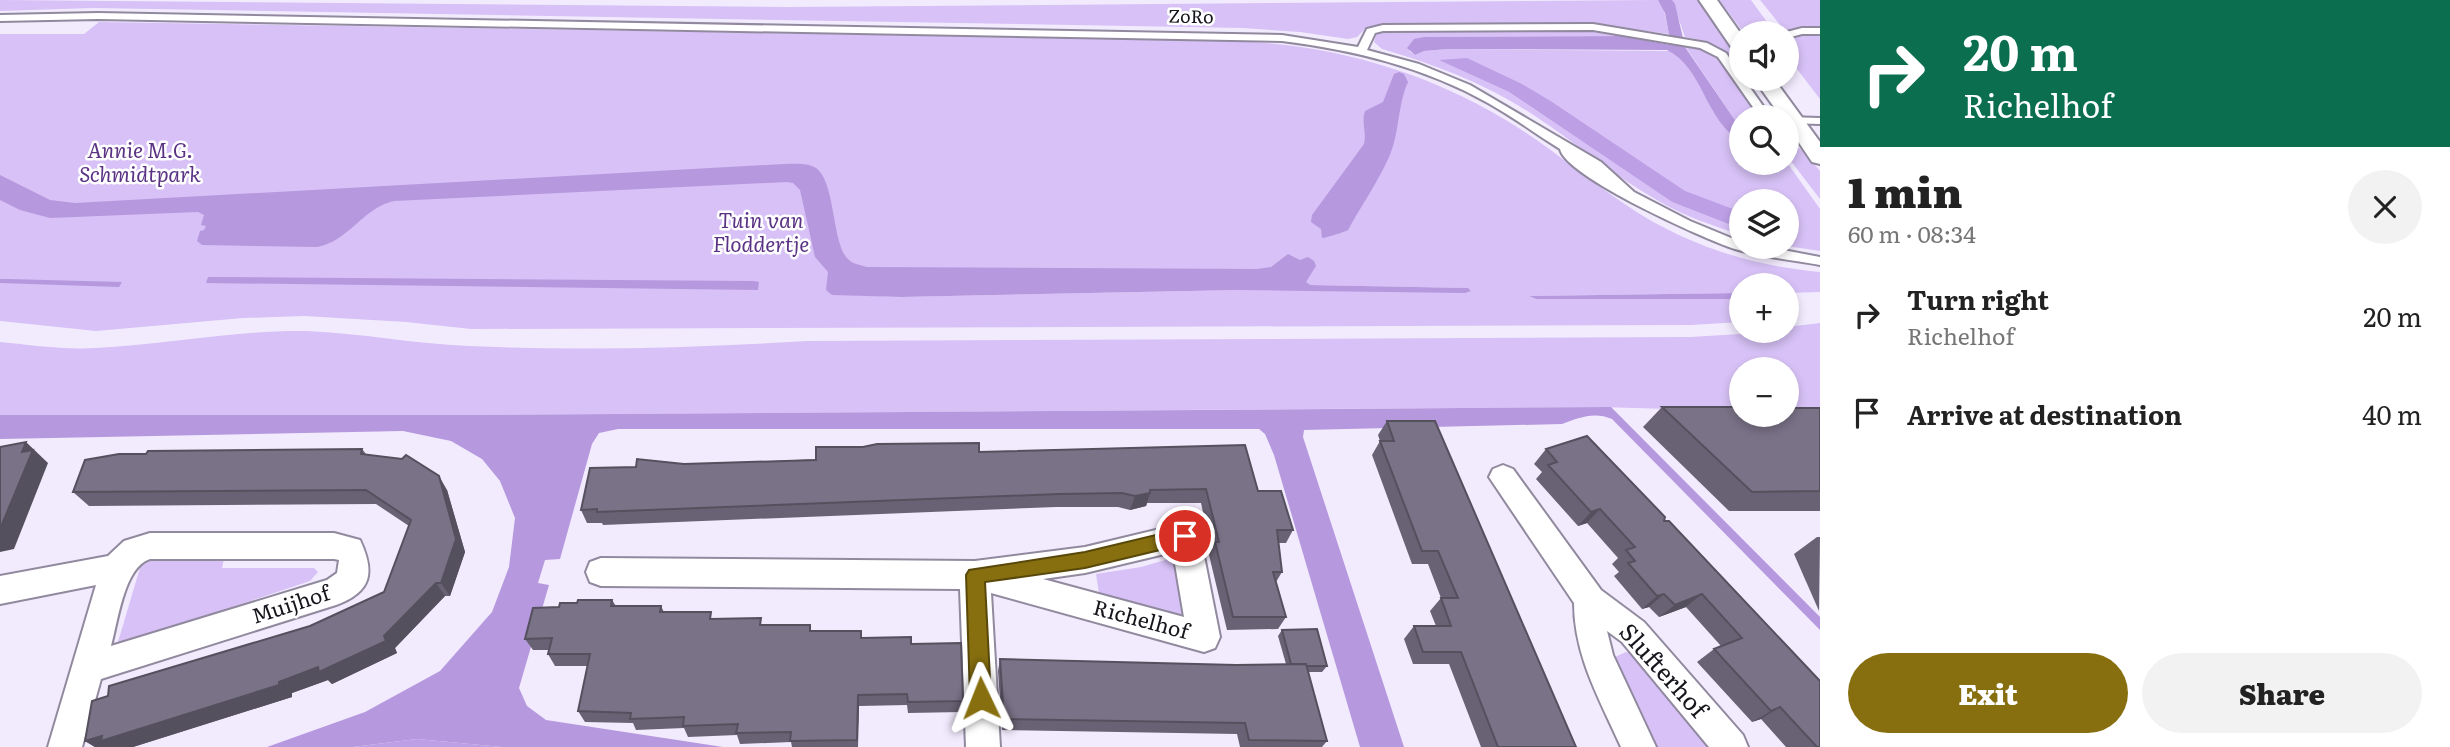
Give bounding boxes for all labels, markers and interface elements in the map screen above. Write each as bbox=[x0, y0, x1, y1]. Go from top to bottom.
street label: ZoRo bbox=[1168, 2, 1214, 29]
text: 20 m bbox=[1963, 13, 2078, 86]
map controls bbox=[1729, 21, 1799, 427]
button: sound bbox=[1729, 21, 1799, 91]
icon: right bbox=[1848, 28, 1939, 119]
text: Richelhof bbox=[1963, 80, 2113, 128]
button: search bbox=[1729, 105, 1799, 175]
park label: Annie M.G. Schmidtpark bbox=[79, 133, 201, 188]
text: 1 min bbox=[1848, 159, 1963, 221]
button: close bbox=[2348, 170, 2422, 244]
button: layers bbox=[1729, 189, 1799, 259]
park label: Tuin van Floddertje bbox=[713, 203, 809, 258]
text: 60 m · 08:34 bbox=[1848, 216, 1976, 250]
button: + bbox=[1729, 273, 1799, 343]
text: Turn right bbox=[1907, 279, 2049, 318]
icon: right bbox=[1848, 296, 1886, 334]
text: 20 m bbox=[2363, 296, 2422, 335]
text: Richelhof bbox=[1907, 318, 2015, 352]
button: − bbox=[1729, 357, 1799, 427]
icon: arrive bbox=[1848, 394, 1886, 432]
text: Arrive at destination bbox=[1907, 394, 2182, 433]
text: 40 m bbox=[2362, 394, 2422, 433]
pin bbox=[1155, 506, 1215, 566]
icon: arrive bbox=[1166, 517, 1204, 555]
street label: Muijhof bbox=[247, 575, 335, 630]
street label: Richelhof bbox=[1090, 590, 1195, 646]
street label: Slufterhof bbox=[1613, 614, 1718, 726]
button: Exit bbox=[1848, 653, 2128, 733]
button: Share bbox=[2142, 653, 2422, 733]
position arrow bbox=[944, 661, 1018, 735]

